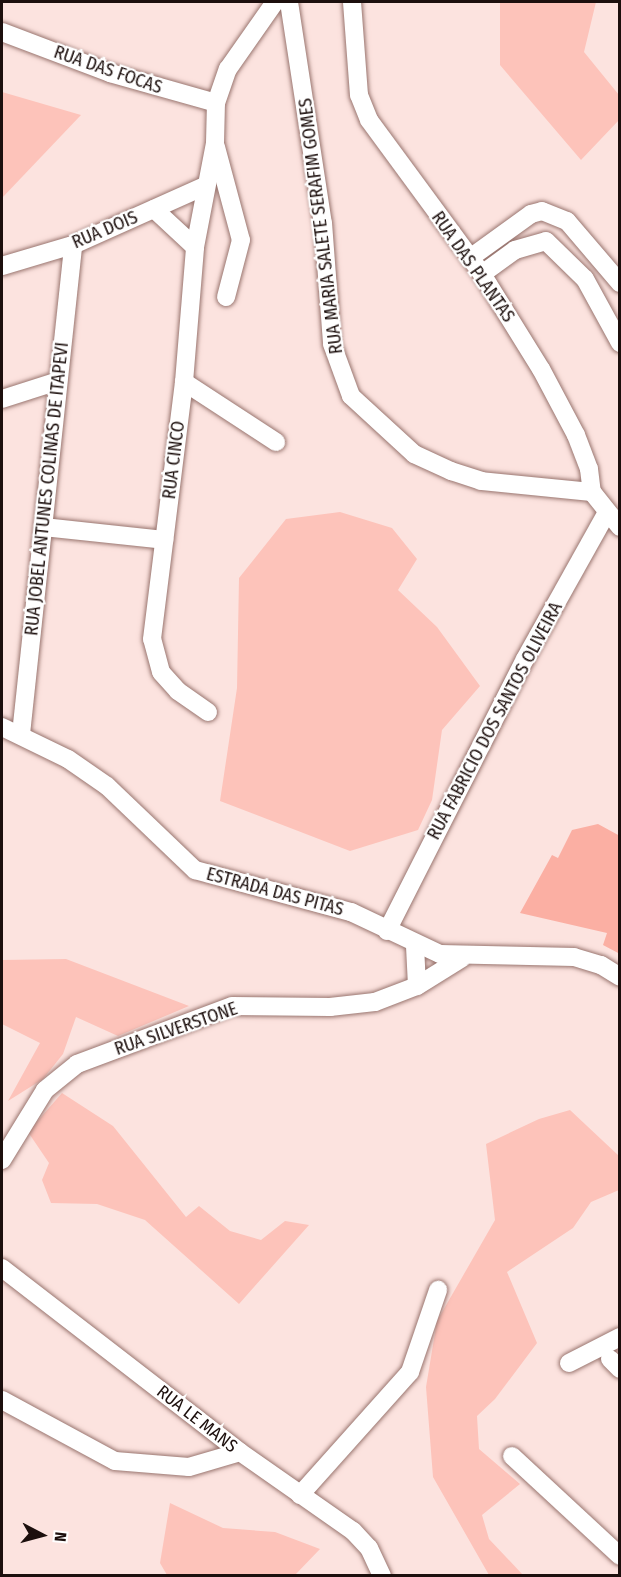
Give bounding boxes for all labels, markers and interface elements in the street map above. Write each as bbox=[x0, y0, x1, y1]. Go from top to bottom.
street label: RUA DAS FOCAS bbox=[51, 41, 165, 99]
street label: RUA MARIA SALETE SERAFIM GOMES bbox=[295, 97, 347, 355]
street label: RUA DOIS bbox=[69, 207, 141, 253]
street label: RUA DAS PLANTAS bbox=[427, 207, 519, 327]
street label: RUA JOBEL ANTUNES COLINAS DE ITAPEVI bbox=[21, 341, 73, 637]
street label: RUA CINCO bbox=[158, 420, 190, 500]
street label: RUA FABRICIO DOS SANTOS OLIVEIRA bbox=[423, 599, 567, 843]
street label: ESTRADA DAS PITAS bbox=[204, 863, 346, 921]
street label: RUA SILVERSTONE bbox=[112, 998, 240, 1060]
street label: RUA LE MANS bbox=[152, 1381, 242, 1457]
north arrow bbox=[12, 1505, 72, 1565]
text: N bbox=[50, 1531, 70, 1543]

